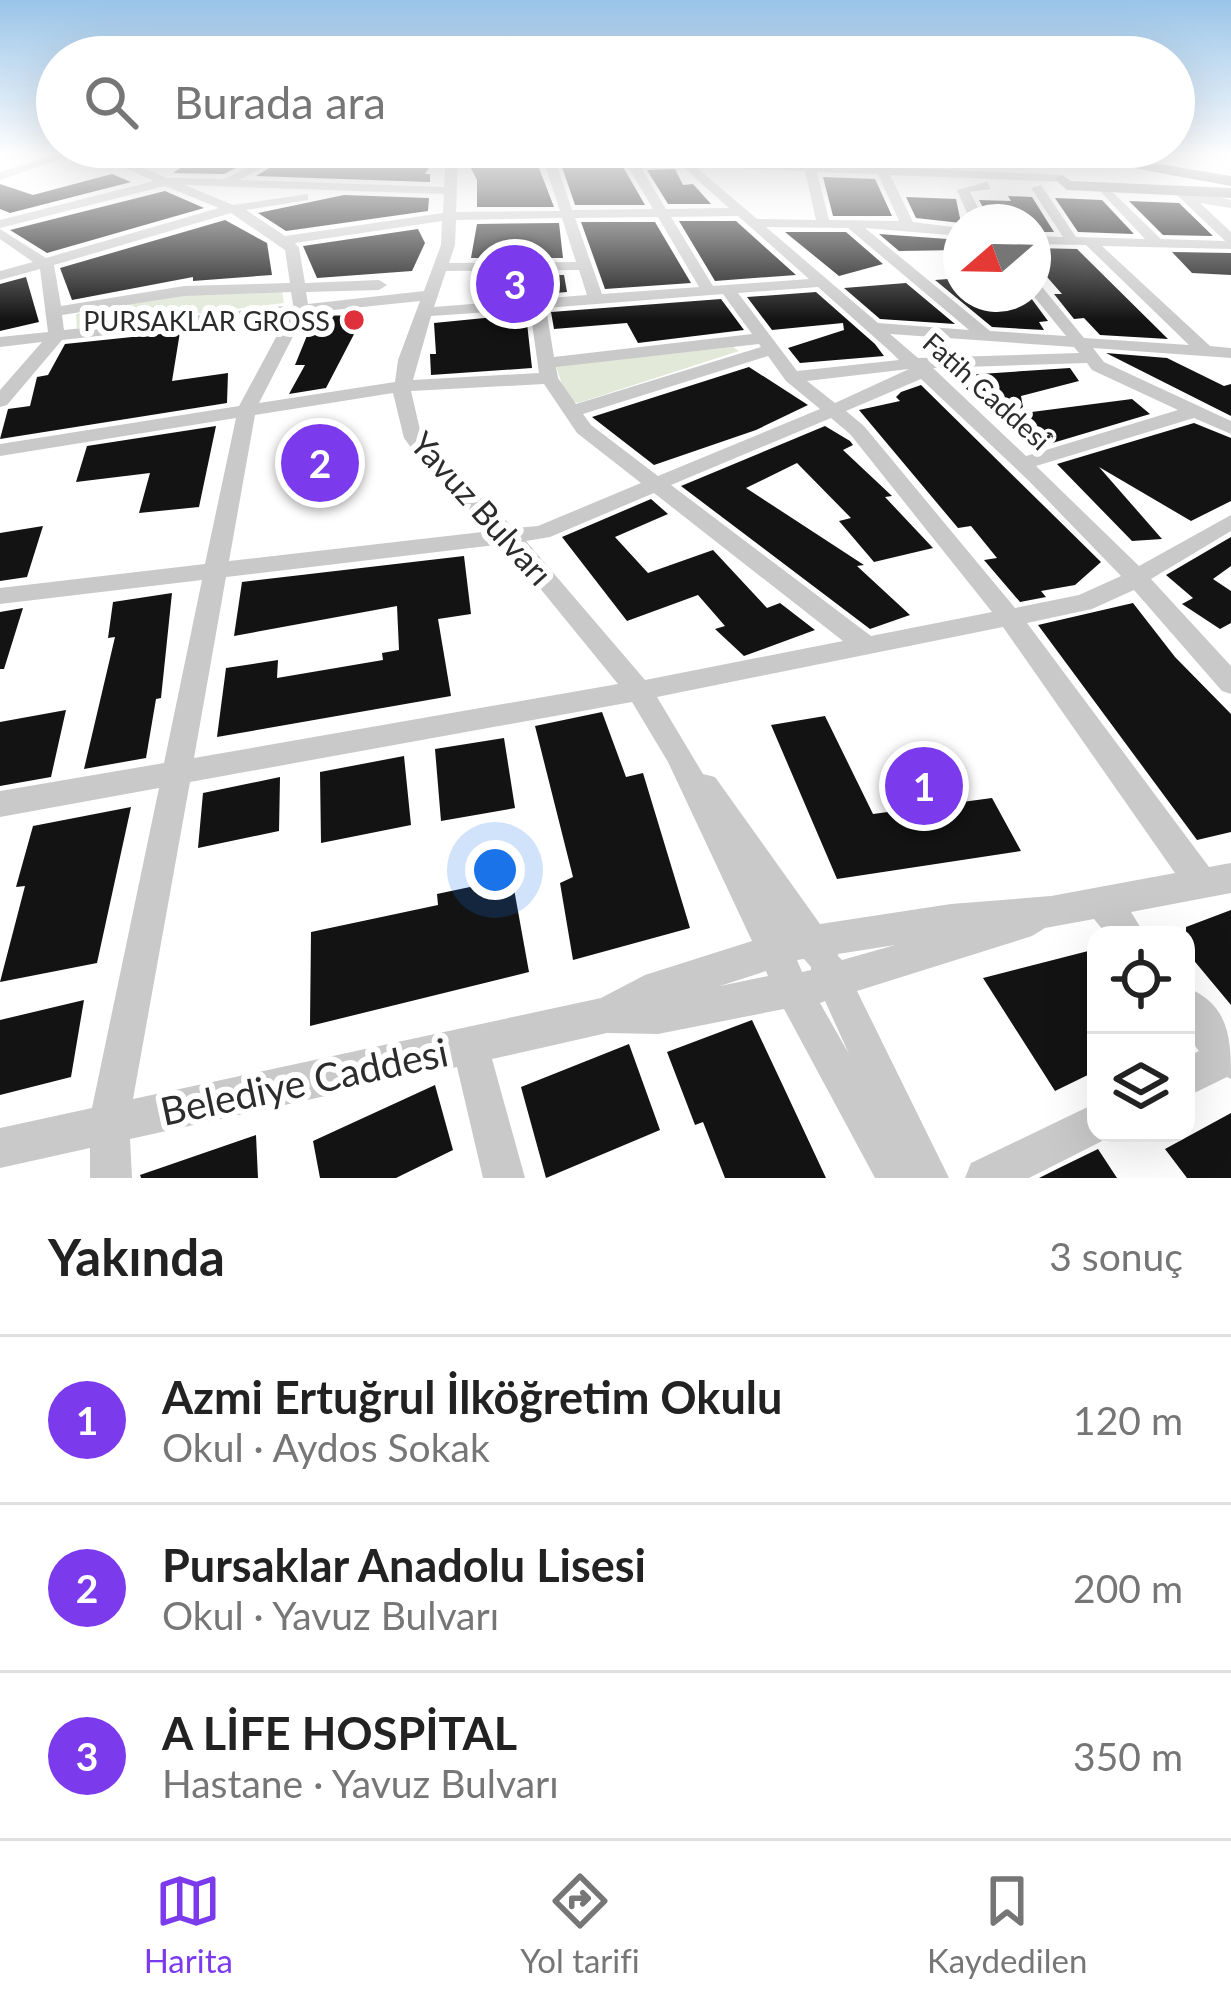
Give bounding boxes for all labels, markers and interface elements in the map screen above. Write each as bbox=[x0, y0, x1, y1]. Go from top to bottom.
search box bbox=[36, 36, 1195, 168]
icon: search bbox=[78, 69, 144, 135]
text: Burada ara bbox=[174, 75, 386, 129]
north arrow bbox=[943, 204, 1051, 312]
pin: 3 bbox=[476, 239, 554, 329]
place label: PURSAKLAR GROSS bbox=[83, 304, 330, 337]
marker: PURSAKLAR GROSS bbox=[341, 307, 367, 333]
street label: Fatih Caddesi bbox=[917, 325, 1057, 457]
pin: 2 bbox=[281, 418, 359, 508]
street label: Yavuz Bulvarı bbox=[403, 423, 561, 593]
pin: 1 bbox=[885, 741, 963, 831]
your location bbox=[465, 840, 525, 900]
map controls bbox=[1087, 926, 1195, 1142]
button: locate bbox=[1087, 926, 1195, 1034]
street label: Belediye Caddesi bbox=[156, 1028, 452, 1134]
button: layers bbox=[1087, 1034, 1195, 1142]
text: Yakında bbox=[48, 1226, 225, 1287]
text: 3 sonuç bbox=[1049, 1233, 1183, 1279]
text: Azmi Ertuğrul İlköğretim Okulu bbox=[162, 1370, 782, 1424]
text: 1 bbox=[76, 1397, 98, 1443]
text: 120 m bbox=[1073, 1397, 1183, 1443]
text: Okul · Aydos Sokak bbox=[162, 1424, 490, 1470]
text: Pursaklar Anadolu Lisesi bbox=[162, 1538, 646, 1592]
text: 2 bbox=[76, 1565, 98, 1611]
text: 200 m bbox=[1073, 1565, 1183, 1611]
text: Okul · Yavuz Bulvarı bbox=[162, 1592, 499, 1638]
text: A LİFE HOSPİTAL bbox=[162, 1706, 517, 1760]
text: 3 bbox=[76, 1733, 98, 1779]
text: 350 m bbox=[1073, 1733, 1183, 1779]
text: Hastane · Yavuz Bulvarı bbox=[162, 1760, 559, 1806]
tab: Harita bbox=[144, 1868, 233, 1980]
tab: Yol tarifi bbox=[520, 1868, 640, 1980]
tab: Kaydedilen bbox=[927, 1868, 1087, 1980]

